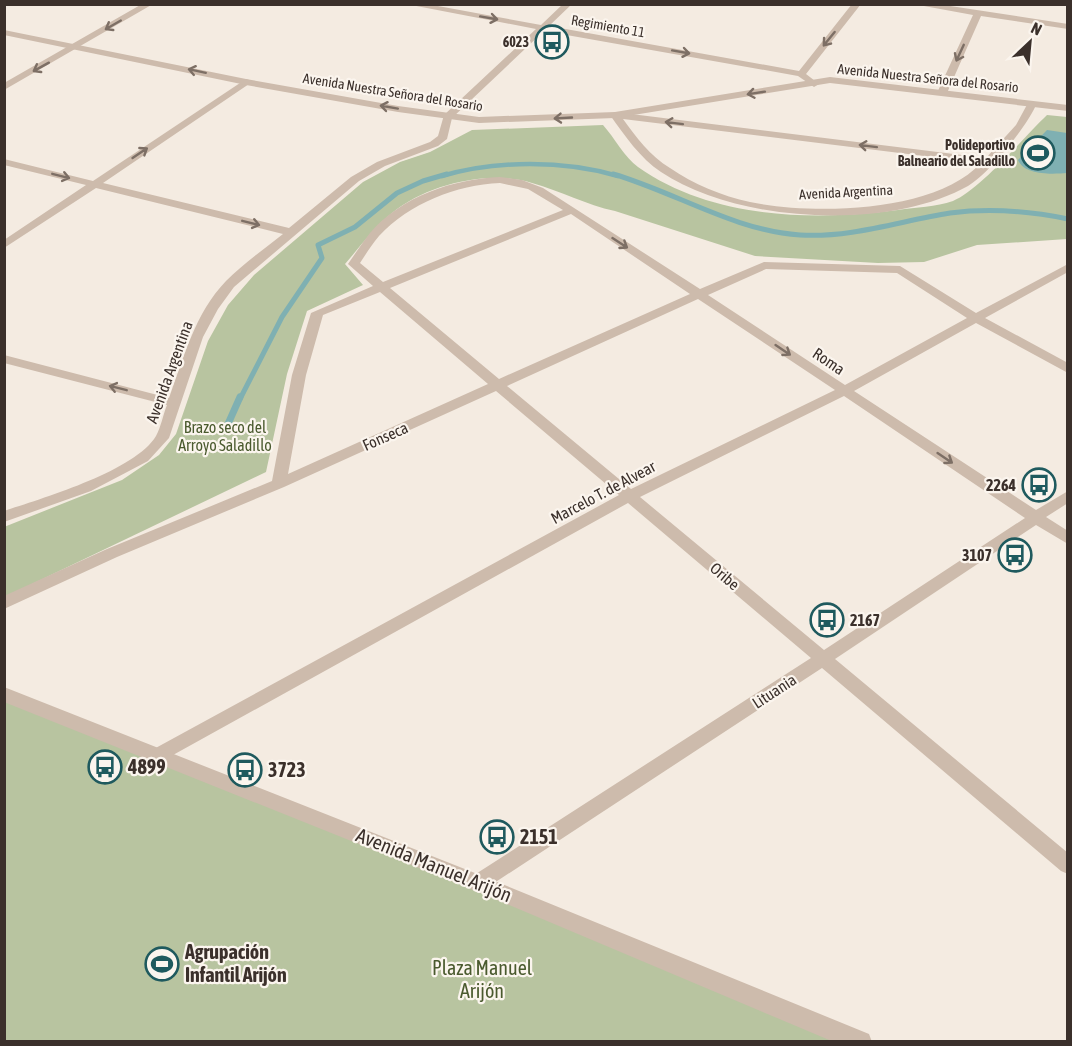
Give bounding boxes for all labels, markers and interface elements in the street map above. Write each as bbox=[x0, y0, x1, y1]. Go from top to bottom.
street label: Regimiento 11 bbox=[570, 12, 646, 40]
north arrow bbox=[1000, 12, 1060, 72]
one-way arrow bbox=[478, 13, 498, 24]
text: N bbox=[1028, 18, 1045, 39]
one-way arrow bbox=[105, 20, 122, 32]
bus stop icon: 6023 bbox=[534, 24, 570, 60]
one-way arrow bbox=[822, 31, 835, 47]
place label: 6023 bbox=[503, 34, 529, 50]
one-way arrow bbox=[954, 44, 965, 62]
one-way arrow bbox=[670, 47, 690, 58]
one-way arrow bbox=[32, 61, 49, 73]
street label: Avenida Nuestra Señora del Rosario bbox=[837, 61, 1019, 95]
one-way arrow bbox=[188, 65, 207, 77]
street label: Avenida Nuestra Señora del Rosario bbox=[302, 70, 484, 114]
one-way arrow bbox=[747, 88, 766, 99]
one-way arrow bbox=[380, 102, 399, 113]
one-way arrow bbox=[553, 112, 573, 123]
one-way arrow bbox=[665, 117, 685, 128]
sports icon: Polideportivo Balneario del Saladillo bbox=[1020, 135, 1056, 171]
place label: Polideportivo Balneario del Saladillo bbox=[898, 137, 1015, 169]
one-way arrow bbox=[858, 141, 878, 152]
one-way arrow bbox=[131, 147, 148, 159]
one-way arrow bbox=[51, 170, 70, 182]
street label: Avenida Argentina bbox=[799, 182, 893, 202]
one-way arrow bbox=[241, 217, 260, 229]
one-way arrow bbox=[612, 236, 629, 249]
street label: Avenida Argentina bbox=[142, 318, 197, 426]
street label: Roma bbox=[810, 344, 848, 378]
one-way arrow bbox=[774, 345, 791, 357]
one-way arrow bbox=[108, 382, 127, 394]
park label: Brazo seco del Arroyo Saladillo bbox=[178, 418, 272, 455]
street label: Fonseca bbox=[360, 418, 410, 454]
one-way arrow bbox=[937, 452, 953, 464]
street label: Marcelo T. de Alvear bbox=[548, 457, 659, 527]
bus stop icon: 2264 bbox=[1021, 467, 1057, 503]
place label: 2264 bbox=[986, 476, 1016, 494]
bus stop icon: 3107 bbox=[997, 537, 1033, 573]
place label: 3107 bbox=[962, 546, 992, 564]
street label: Oribe bbox=[707, 559, 743, 593]
bus stop icon: 2167 bbox=[809, 602, 845, 638]
place label: 2167 bbox=[850, 611, 880, 629]
street label: Lituania bbox=[749, 670, 799, 712]
bus stop icon: 4899 bbox=[87, 749, 123, 785]
bus stop icon: 3723 bbox=[227, 752, 263, 788]
place label: 4899 bbox=[127, 755, 166, 778]
place label: 3723 bbox=[268, 758, 306, 781]
bus stop icon: 2151 bbox=[479, 819, 515, 855]
street label: Avenida Manuel Arijón bbox=[353, 823, 515, 906]
place label: 2151 bbox=[520, 825, 558, 848]
place label: Agrupación Infantil Arijón bbox=[184, 940, 287, 986]
sports icon: Agrupación Infantil Arijón bbox=[144, 946, 180, 982]
park label: Plaza Manuel Arijón bbox=[432, 956, 533, 1002]

